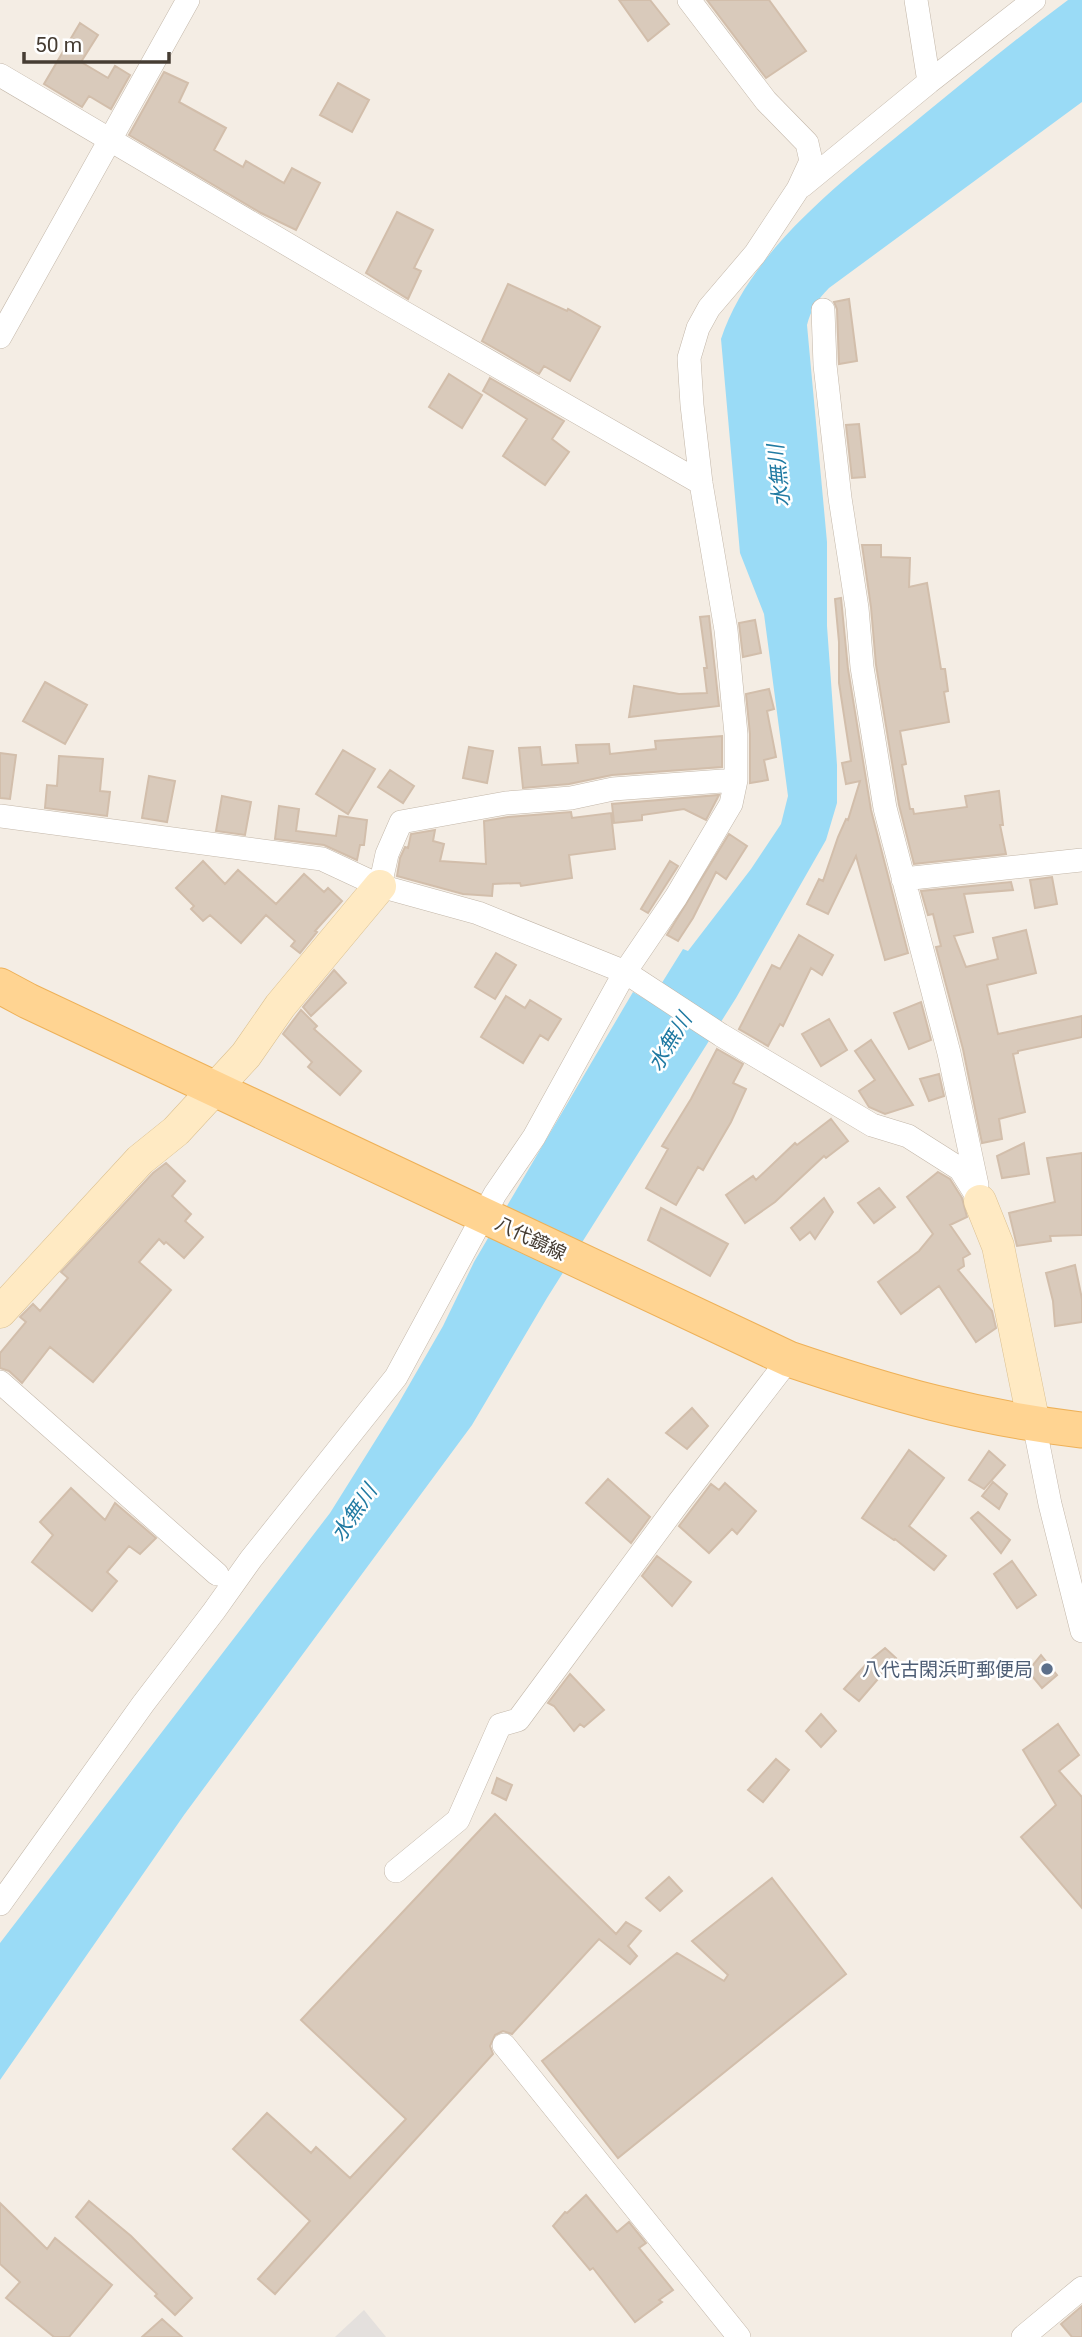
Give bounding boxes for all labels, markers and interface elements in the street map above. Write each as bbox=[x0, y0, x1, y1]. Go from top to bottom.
scale bar bbox=[24, 21, 170, 65]
text: 50 m bbox=[35, 33, 82, 57]
water label: 水無川 bbox=[764, 441, 794, 509]
water label: 水無川 bbox=[643, 1007, 698, 1075]
street label: 八代鏡線 bbox=[492, 1211, 570, 1265]
water label: 水無川 bbox=[326, 1479, 383, 1546]
place label: 八代古閑浜町郵便局 bbox=[862, 1658, 1033, 1681]
marker: 八代古閑浜町郵便局 bbox=[1039, 1661, 1055, 1677]

